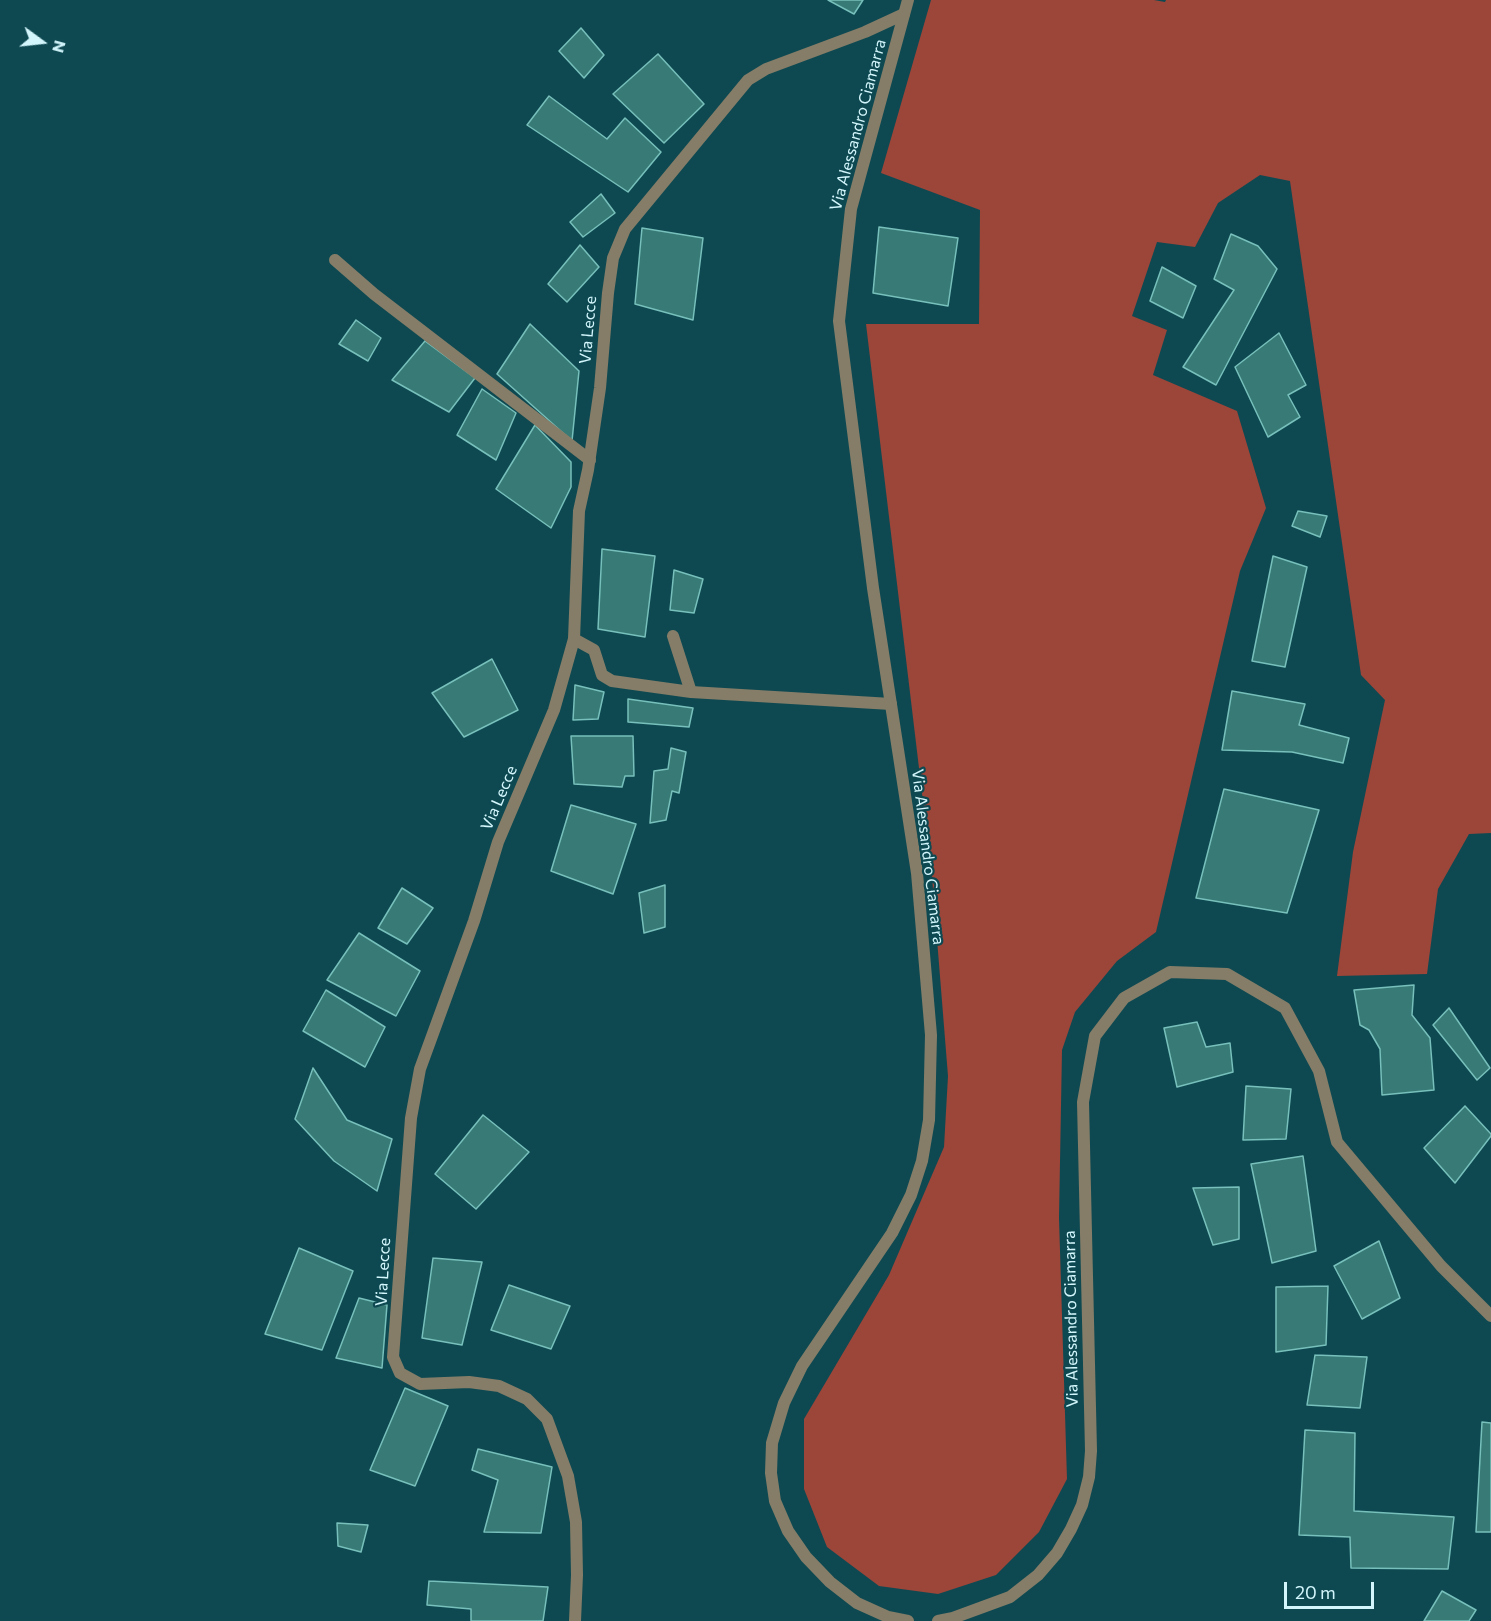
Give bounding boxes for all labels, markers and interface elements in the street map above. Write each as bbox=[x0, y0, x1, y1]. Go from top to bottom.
north arrow bbox=[12, 12, 72, 72]
street label: Via Alessandro Ciamarra bbox=[826, 37, 890, 213]
text: N bbox=[49, 39, 71, 55]
street label: Via Lecce bbox=[575, 295, 601, 365]
street label: Via Lecce bbox=[477, 763, 521, 833]
street label: Via Alessandro Ciamarra bbox=[908, 768, 948, 946]
street label: Via Alessandro Ciamarra bbox=[1060, 1230, 1082, 1408]
street label: Via Lecce bbox=[372, 1237, 394, 1307]
scale bar bbox=[1287, 1570, 1377, 1608]
text: 20 m bbox=[1295, 1581, 1336, 1603]

